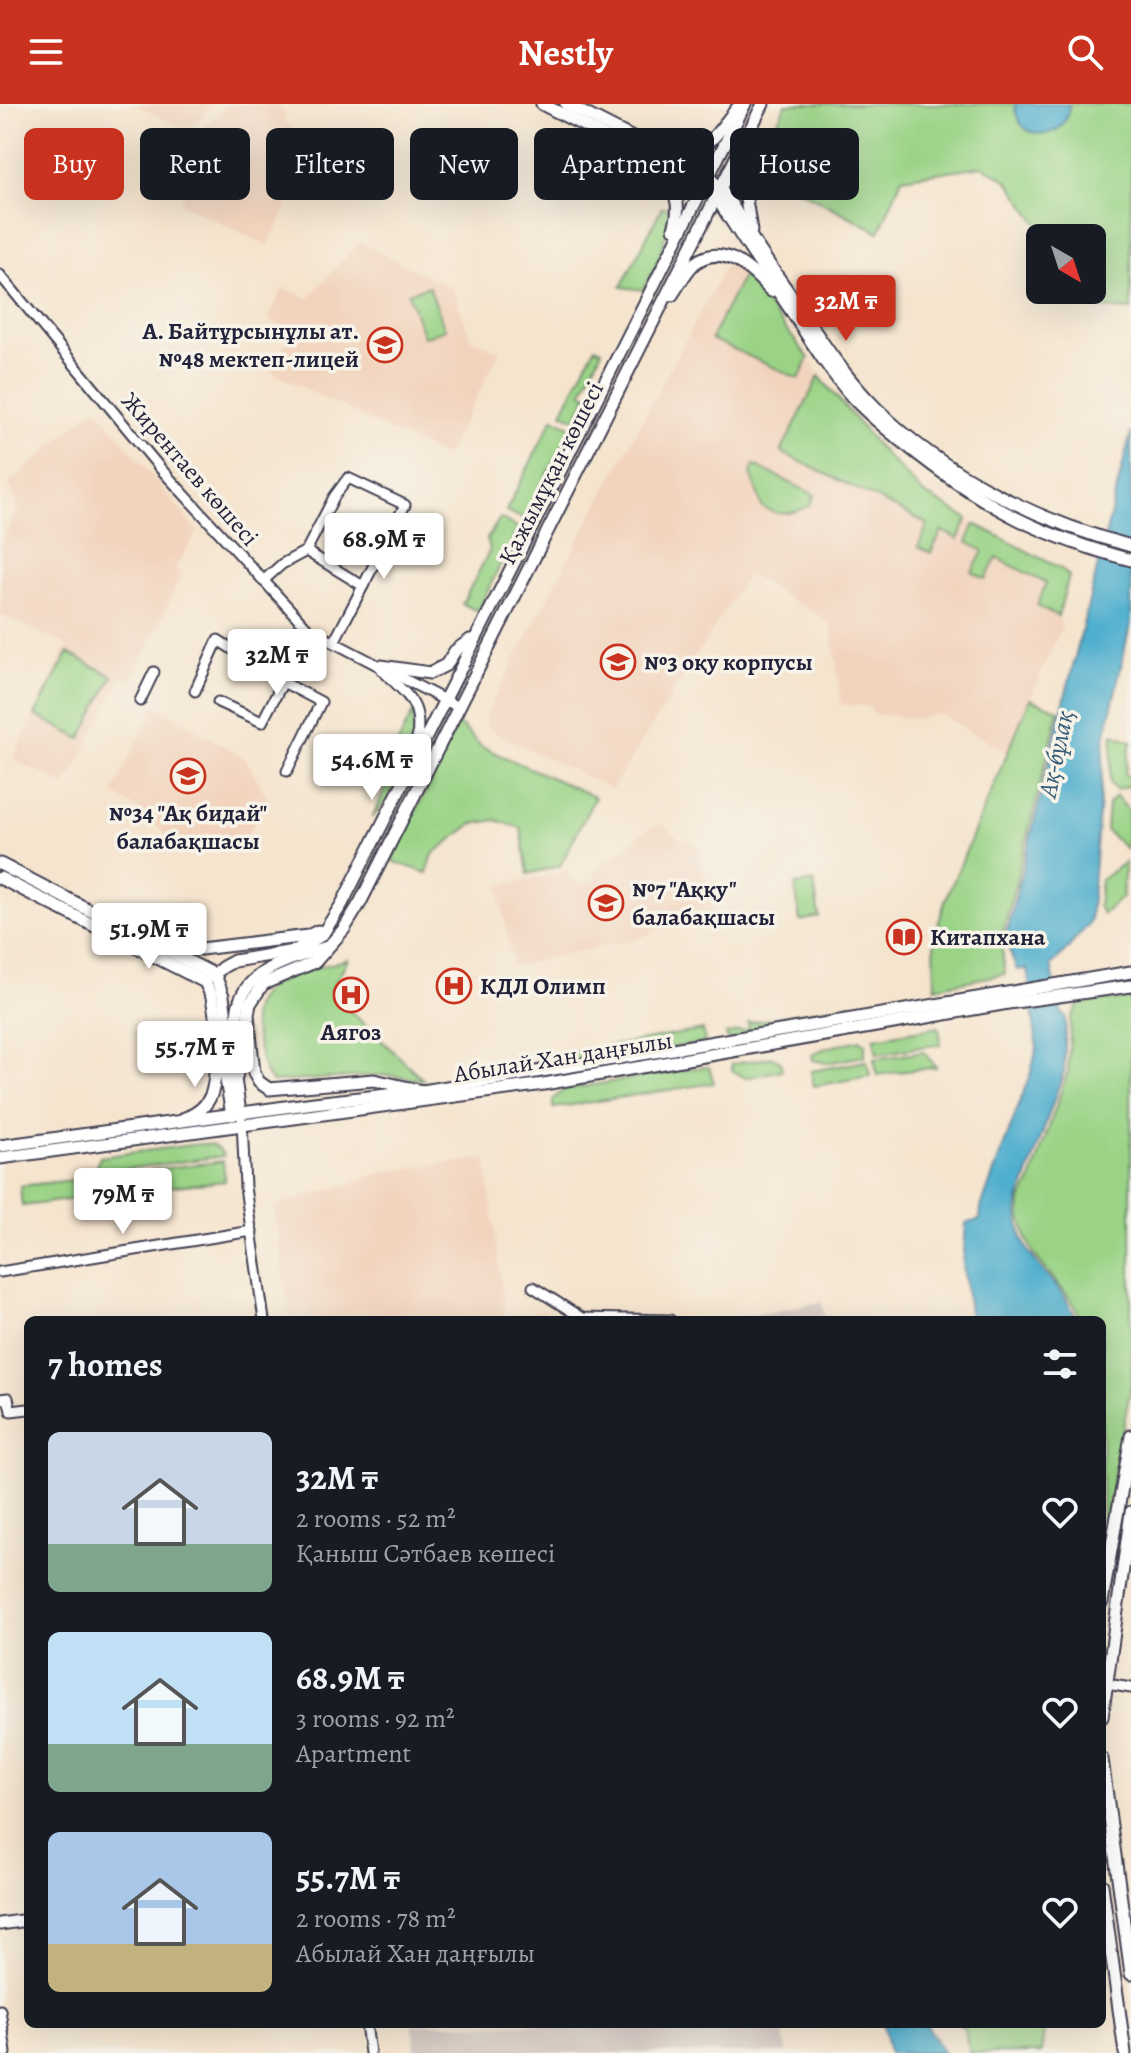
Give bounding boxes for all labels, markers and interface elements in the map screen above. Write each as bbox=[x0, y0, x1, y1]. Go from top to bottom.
text: Nestly bbox=[518, 28, 613, 77]
icon: menu bbox=[24, 30, 68, 74]
icon: search bbox=[1063, 30, 1107, 74]
chip: Buy bbox=[24, 128, 124, 200]
chip: Rent bbox=[140, 128, 250, 200]
chip: Filters bbox=[266, 128, 394, 200]
chip: New bbox=[410, 128, 518, 200]
chip: Apartment bbox=[534, 128, 714, 200]
chip: House bbox=[730, 128, 859, 200]
north arrow bbox=[1026, 224, 1106, 304]
map controls bbox=[1026, 224, 1106, 304]
pin: 32M ₸ bbox=[790, 275, 902, 343]
text: 32M ₸ bbox=[815, 283, 877, 318]
place label: А. Байтұрсынұлы ат. №48 мектеп-лицей bbox=[141, 315, 359, 375]
school or university icon: А. Байтұрсынұлы ат. №48 мектеп-лицей bbox=[366, 326, 404, 364]
street label: Қажымұқан көшесі bbox=[491, 376, 611, 570]
street label: Жирентаев көшесі bbox=[114, 385, 266, 553]
pin: 68.9M ₸ bbox=[310, 513, 458, 581]
text: 68.9M ₸ bbox=[343, 521, 425, 556]
pin: 32M ₸ bbox=[221, 629, 333, 697]
text: 32M ₸ bbox=[246, 637, 308, 672]
school or university icon: №3 оқу корпусы bbox=[599, 643, 637, 681]
place label: №3 оқу корпусы bbox=[644, 646, 813, 678]
water label: Ақ-бұлақ bbox=[1029, 707, 1082, 803]
pin: 54.6M ₸ bbox=[298, 734, 446, 802]
text: 54.6M ₸ bbox=[331, 742, 413, 777]
school or university icon: №34 "Ақ бидай" балабақшасы bbox=[169, 757, 207, 795]
place label: №34 "Ақ бидай" балабақшасы bbox=[109, 797, 267, 857]
place label: №7 "Аққу" балабақшасы bbox=[632, 873, 775, 933]
school or university icon: №7 "Аққу" балабақшасы bbox=[587, 884, 625, 922]
pin: 51.9M ₸ bbox=[75, 903, 223, 971]
text: 51.9M ₸ bbox=[110, 911, 188, 946]
library icon: Китапхана bbox=[885, 918, 923, 956]
place label: Китапхана bbox=[930, 921, 1046, 953]
hospital icon: КДЛ Олимп bbox=[435, 967, 473, 1005]
place label: КДЛ Олимп bbox=[480, 970, 606, 1002]
hospital icon: Аягоз bbox=[332, 976, 370, 1014]
place label: Аягоз bbox=[320, 1016, 381, 1048]
pin: 55.7M ₸ bbox=[121, 1021, 269, 1089]
street label: Абылай Хан даңғылы bbox=[451, 1024, 674, 1090]
text: 55.7M ₸ bbox=[155, 1029, 235, 1064]
pin: 79M ₸ bbox=[67, 1168, 179, 1236]
text: 79M ₸ bbox=[92, 1176, 154, 1211]
text: 7 homes bbox=[48, 1341, 163, 1388]
icon: filters bbox=[1038, 1342, 1082, 1386]
text: 32M ₸ bbox=[296, 1454, 378, 1501]
icon: home bbox=[112, 1464, 208, 1560]
icon: heart bbox=[1038, 1490, 1082, 1534]
text: 2 rooms · 52 m² bbox=[296, 1501, 455, 1536]
text: Қаныш Сәтбаев көшесі bbox=[296, 1536, 555, 1571]
text: 68.9M ₸ bbox=[296, 1654, 404, 1701]
icon: home bbox=[112, 1664, 208, 1760]
icon: heart bbox=[1038, 1690, 1082, 1734]
text: 3 rooms · 92 m² bbox=[296, 1701, 455, 1736]
text: Apartment bbox=[296, 1736, 411, 1771]
text: 55.7M ₸ bbox=[296, 1854, 400, 1901]
icon: home bbox=[112, 1864, 208, 1960]
icon: heart bbox=[1038, 1890, 1082, 1934]
text: 2 rooms · 78 m² bbox=[296, 1901, 455, 1936]
text: Абылай Хан даңғылы bbox=[296, 1936, 535, 1971]

